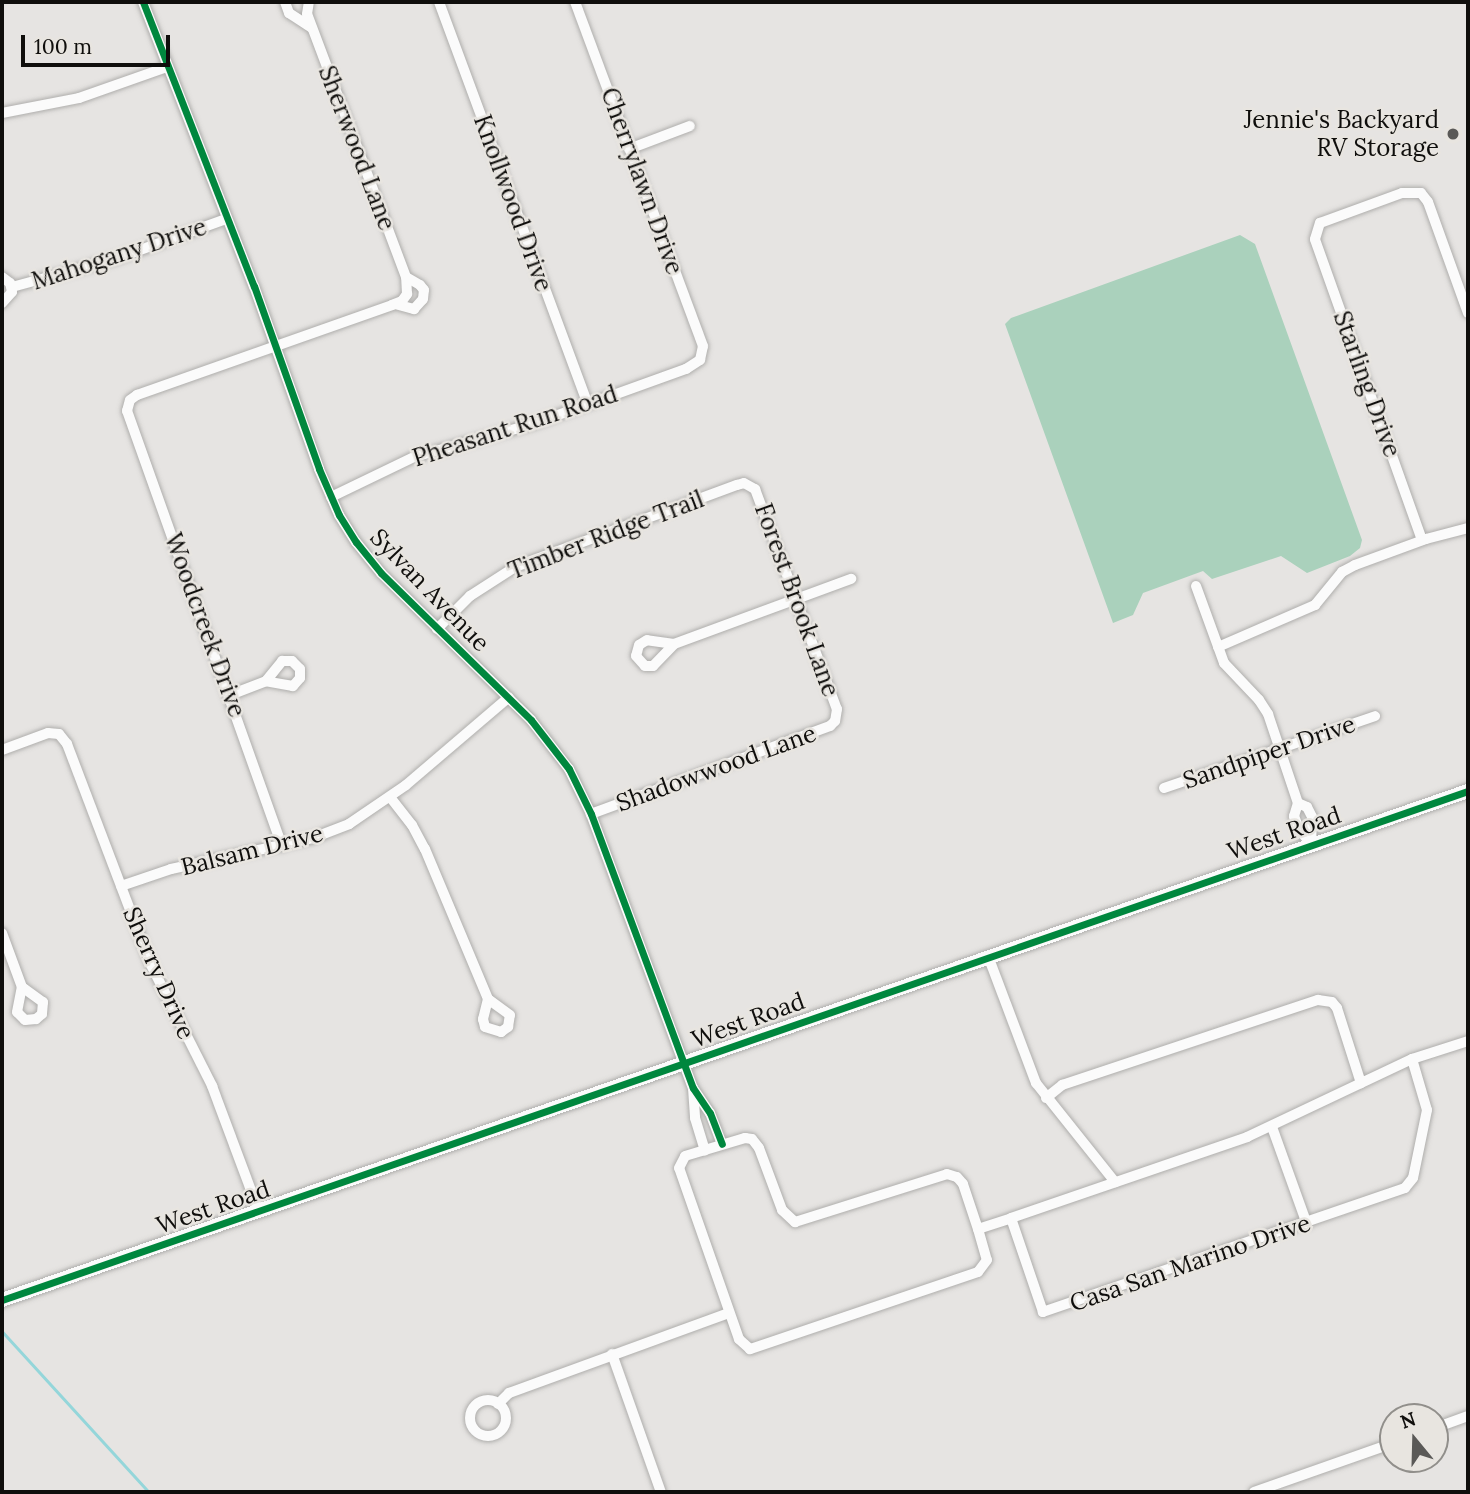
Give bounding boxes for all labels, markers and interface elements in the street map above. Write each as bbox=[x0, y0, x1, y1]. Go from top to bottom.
scale bar bbox=[24, 21, 173, 65]
text: 100 m bbox=[34, 33, 92, 60]
street label: Sherwood Lane bbox=[312, 62, 402, 234]
street label: Cherrylawn Drive bbox=[595, 84, 689, 278]
place label: Jennie's Backyard RV Storage bbox=[1244, 106, 1439, 162]
street label: Knollwood Drive bbox=[468, 111, 558, 295]
marker: Jennie's Backyard RV Storage bbox=[1445, 126, 1461, 142]
street label: Mahogany Drive bbox=[28, 212, 210, 296]
street label: Starling Drive bbox=[1327, 307, 1407, 461]
street label: Pheasant Run Road bbox=[409, 379, 621, 473]
street label: Timber Ridge Trail bbox=[504, 485, 708, 585]
street label: Forest Brook Lane bbox=[749, 500, 845, 700]
street label: Sylvan Avenue bbox=[364, 523, 496, 657]
street label: Woodcreek Drive bbox=[158, 529, 252, 721]
street label: Sandpiper Drive bbox=[1179, 709, 1359, 795]
street label: Shadowwood Lane bbox=[612, 718, 820, 818]
street label: West Road bbox=[1223, 800, 1345, 866]
street label: Balsam Drive bbox=[178, 818, 326, 882]
street label: Sherry Drive bbox=[117, 903, 201, 1043]
street label: West Road bbox=[687, 986, 809, 1054]
street label: West Road bbox=[152, 1174, 274, 1240]
street label: Casa San Marino Drive bbox=[1066, 1208, 1314, 1318]
north arrow bbox=[1379, 1403, 1449, 1473]
text: N bbox=[1397, 1406, 1419, 1434]

